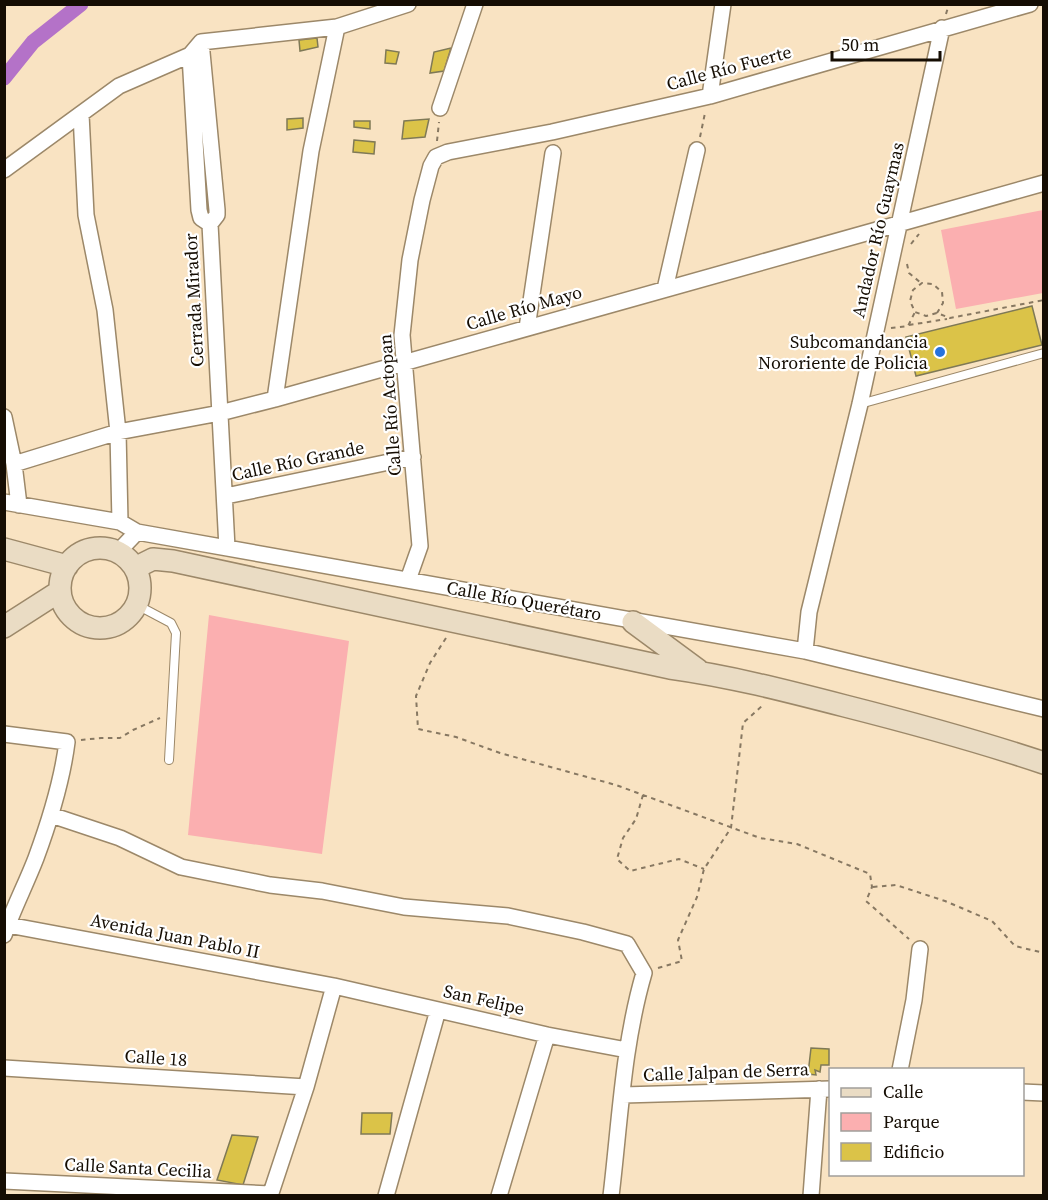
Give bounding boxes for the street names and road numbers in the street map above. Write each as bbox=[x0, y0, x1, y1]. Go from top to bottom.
street label: Calle Río Fuerte bbox=[664, 39, 794, 96]
street label: Andador Río Guaymas bbox=[845, 140, 910, 320]
street label: Cerrada Mirador bbox=[177, 232, 209, 368]
street label: Calle Río Mayo bbox=[463, 279, 585, 336]
street label: Calle Río Actopan bbox=[372, 333, 407, 477]
street label: Calle Río Grande bbox=[229, 434, 366, 487]
street label: Calle Río Querétaro bbox=[445, 575, 604, 626]
street label: Avenida Juan Pablo II bbox=[88, 907, 262, 964]
street label: San Felipe bbox=[441, 978, 527, 1021]
street label: Calle 18 bbox=[124, 1043, 188, 1072]
street label: Calle Jalpan de Serra bbox=[643, 1056, 810, 1087]
street label: Calle Santa Cecilia bbox=[64, 1151, 213, 1184]

